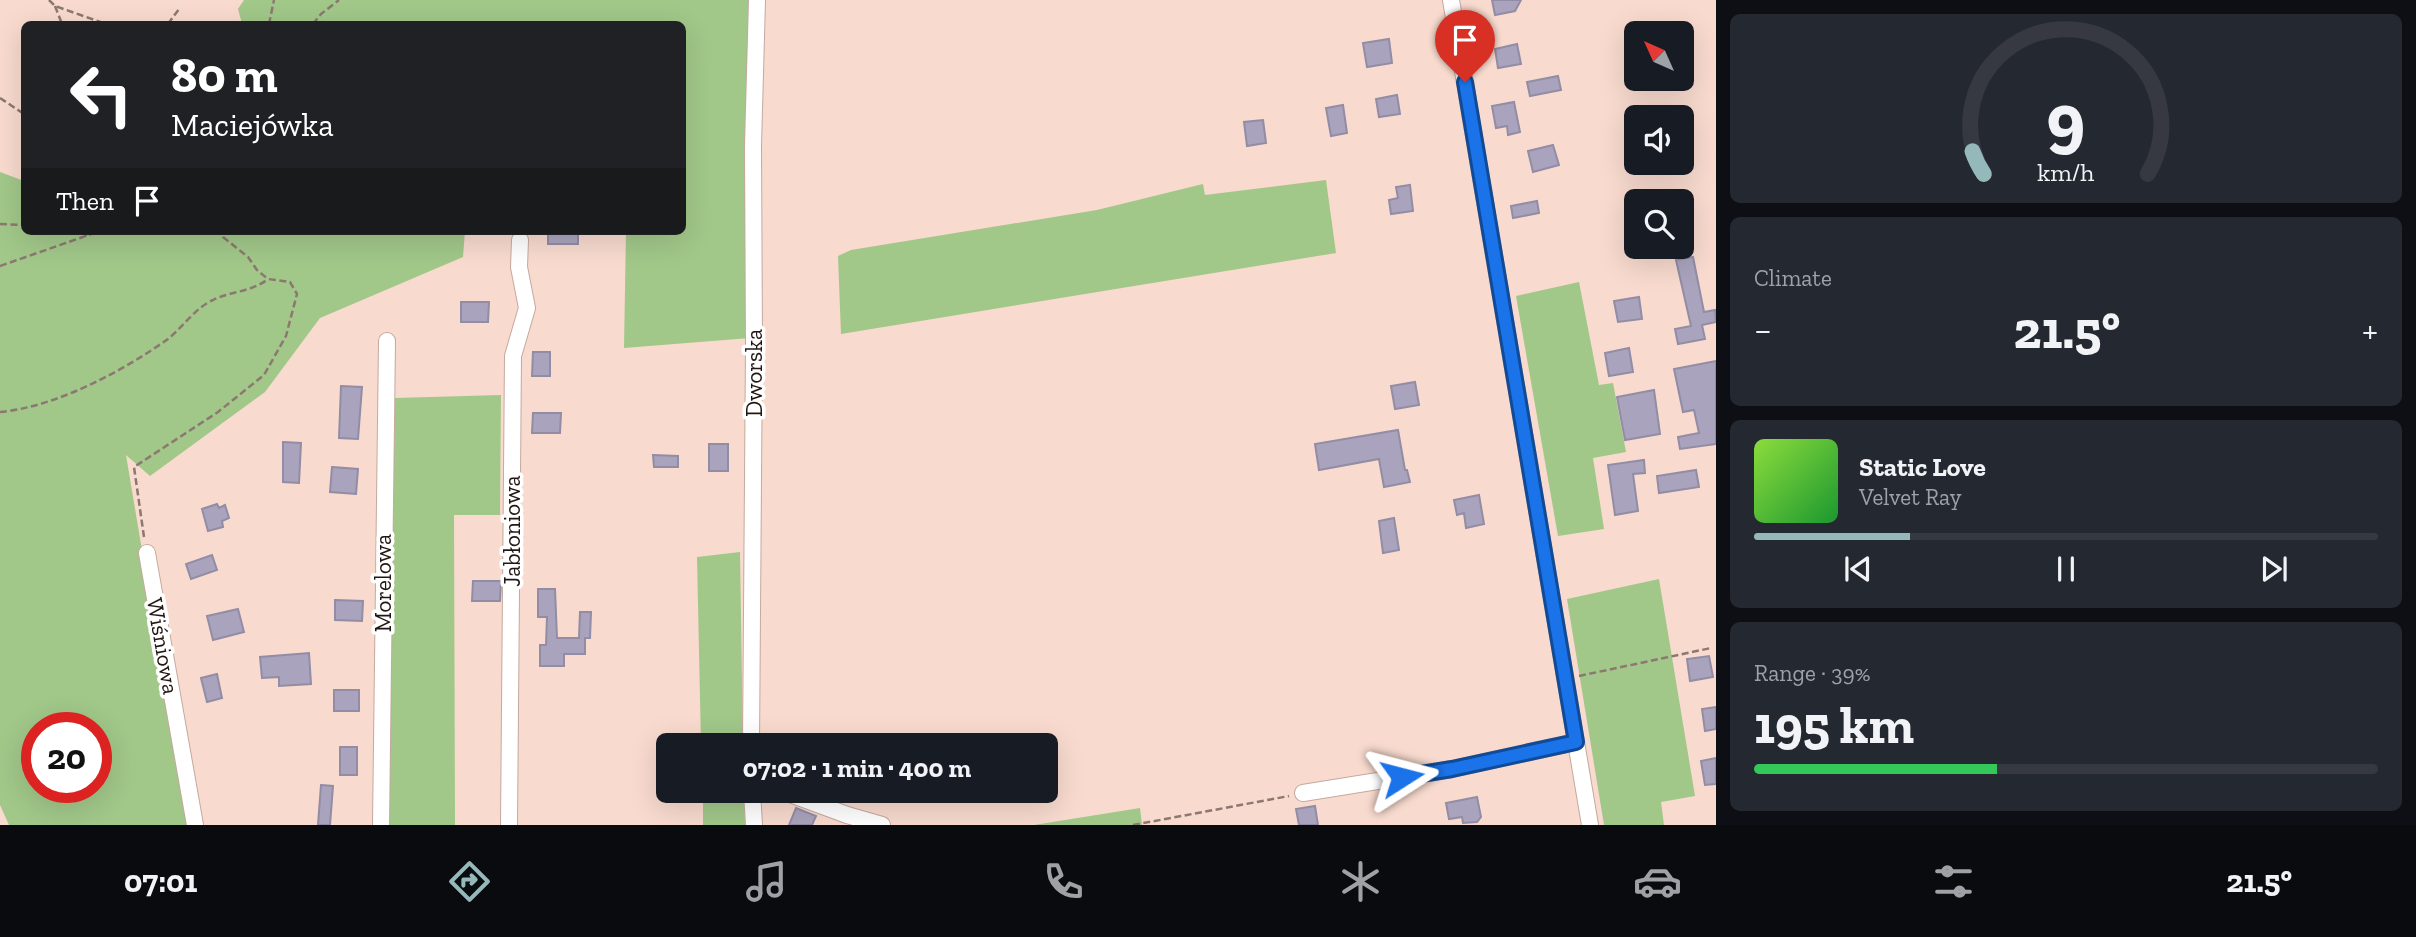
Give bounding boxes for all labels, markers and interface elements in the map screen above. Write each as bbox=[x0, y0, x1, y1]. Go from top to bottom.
pin bbox=[1435, 10, 1495, 82]
icon: arrive bbox=[1446, 21, 1484, 59]
north arrow bbox=[1624, 21, 1694, 91]
map controls bbox=[1624, 21, 1694, 259]
text: 80 m bbox=[171, 46, 278, 105]
icon: left bbox=[56, 49, 147, 140]
text: 9 bbox=[2047, 76, 2085, 164]
button: sound bbox=[1624, 105, 1694, 175]
text: Maciejówka bbox=[171, 106, 334, 144]
text: km/h bbox=[2037, 157, 2095, 187]
icon: arrive bbox=[128, 182, 166, 220]
text: Then bbox=[56, 185, 114, 217]
button: search bbox=[1624, 189, 1694, 259]
text: Climate bbox=[1754, 264, 1832, 292]
text: 21.5° bbox=[2013, 299, 2120, 361]
text: − bbox=[1754, 307, 1772, 353]
text: + bbox=[2362, 307, 2378, 353]
street label: Dworska bbox=[740, 329, 768, 417]
text: Static Love bbox=[1859, 451, 1986, 483]
street label: Jabłoniowa bbox=[498, 475, 526, 587]
text: Velvet Ray bbox=[1859, 483, 1961, 511]
street label: Morelowa bbox=[369, 534, 397, 632]
icon: previous bbox=[1839, 550, 1877, 588]
icon: pause bbox=[2047, 550, 2085, 588]
icon: next bbox=[2255, 550, 2293, 588]
street label: Wiśniowa bbox=[141, 596, 185, 696]
text: Range · 39% bbox=[1754, 659, 1871, 687]
text: 195 km bbox=[1754, 694, 1914, 756]
speed limit sign: 20 bbox=[21, 712, 112, 803]
position arrow bbox=[1365, 740, 1439, 814]
text: 07:02 · 1 min · 400 m bbox=[743, 752, 971, 784]
icon: directions bbox=[445, 857, 494, 906]
icon: music bbox=[742, 857, 791, 906]
icon: phone bbox=[1039, 857, 1088, 906]
icon: climate bbox=[1336, 857, 1385, 906]
icon: car bbox=[1633, 857, 1682, 906]
icon: filters bbox=[1929, 857, 1978, 906]
text: 07:01 bbox=[124, 862, 197, 900]
text: 21.5° bbox=[2226, 862, 2292, 900]

